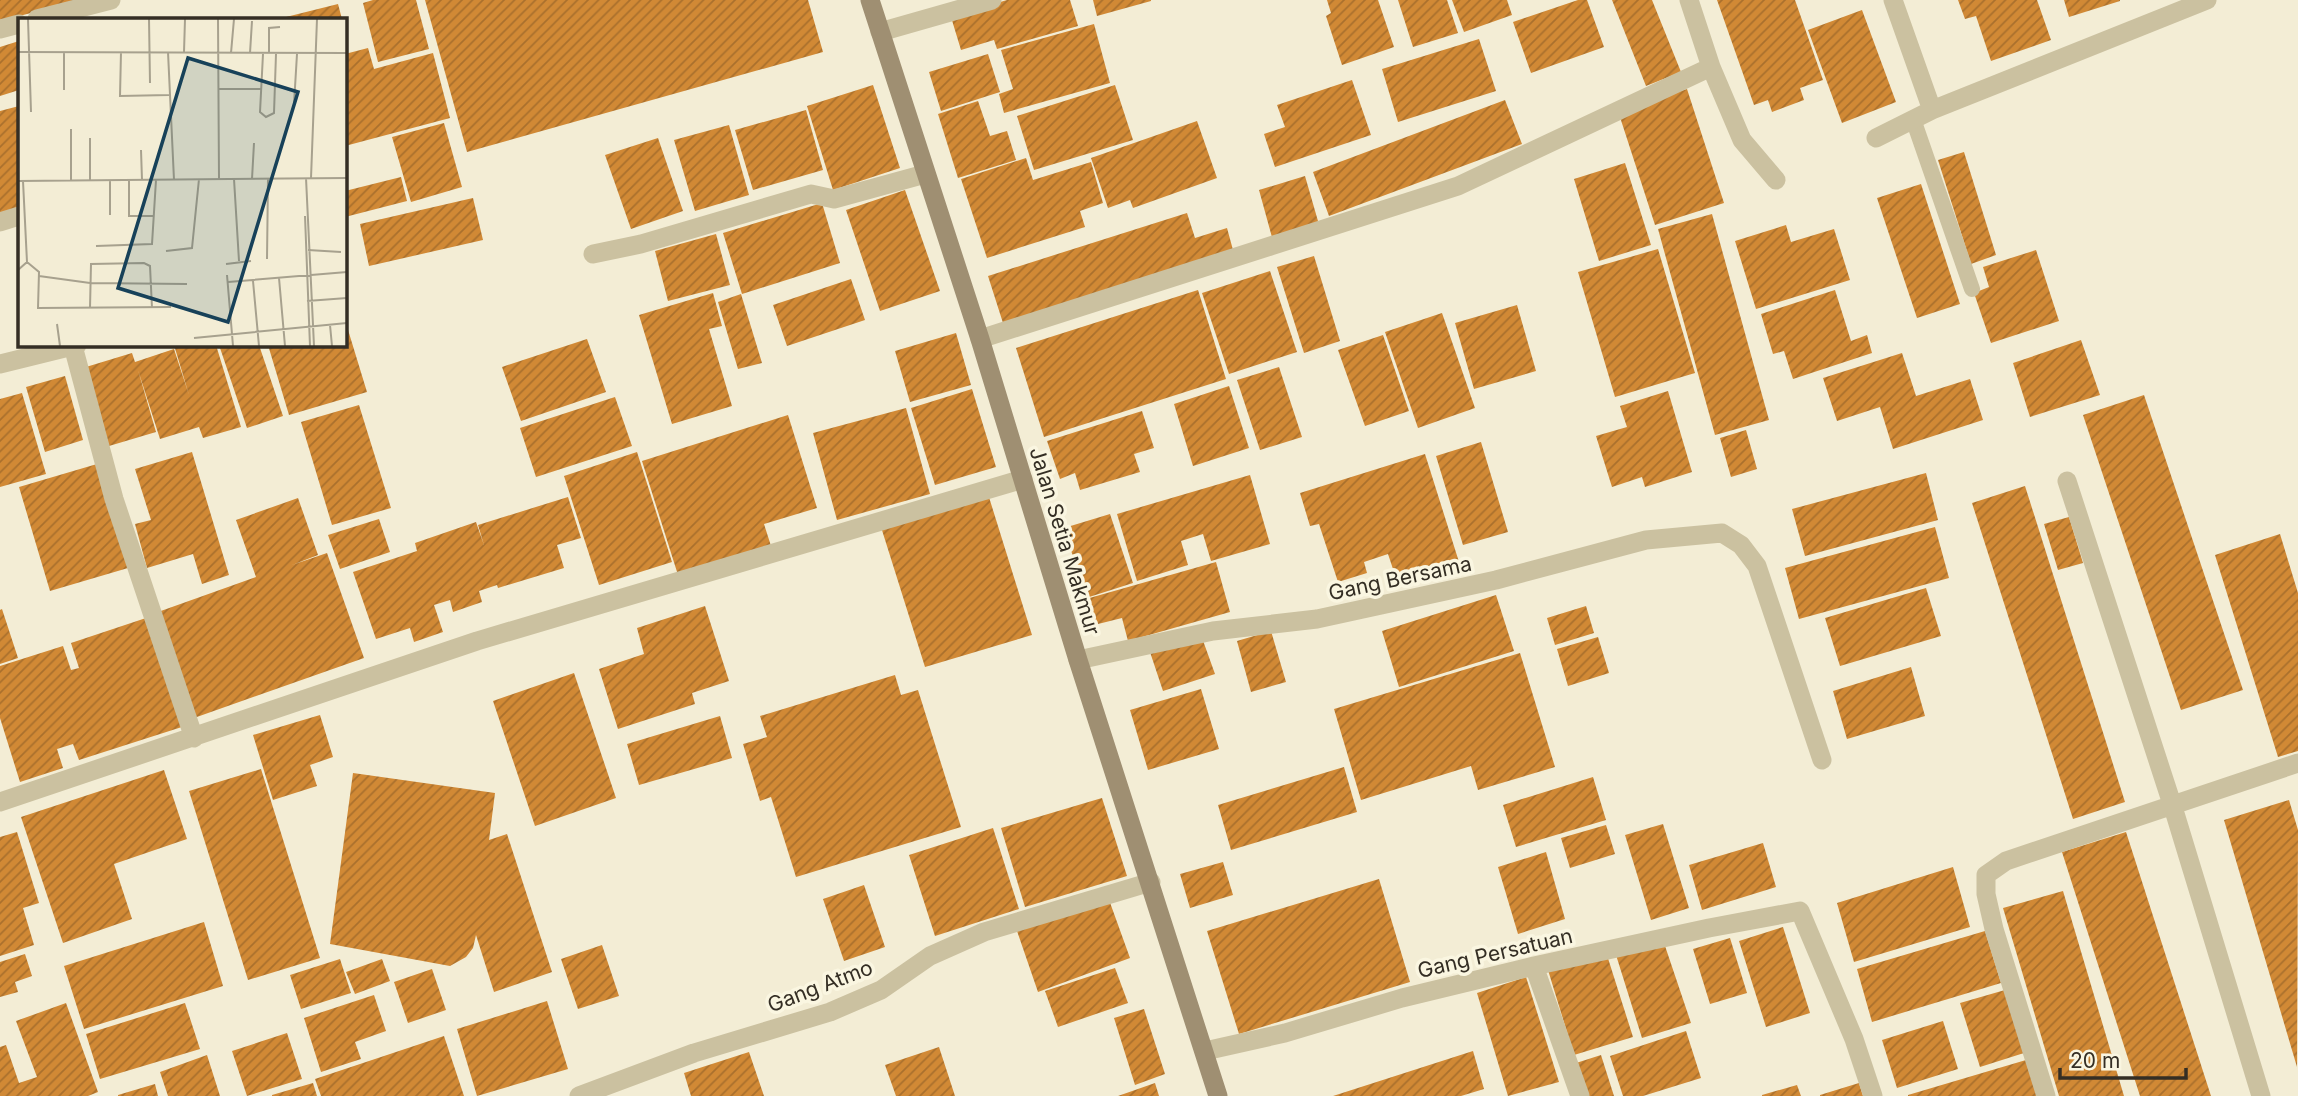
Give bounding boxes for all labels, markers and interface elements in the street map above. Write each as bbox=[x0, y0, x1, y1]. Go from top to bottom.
inset map bbox=[18, 18, 346, 346]
street label: Jalan Setia Makmur bbox=[1024, 444, 1106, 638]
street label: Gang Bersama bbox=[1326, 551, 1474, 605]
street label: Gang Persatuan bbox=[1415, 923, 1575, 983]
street label: Gang Atmo bbox=[764, 955, 876, 1017]
scale bar bbox=[2060, 1036, 2186, 1080]
text: 20 m bbox=[2070, 1048, 2120, 1073]

